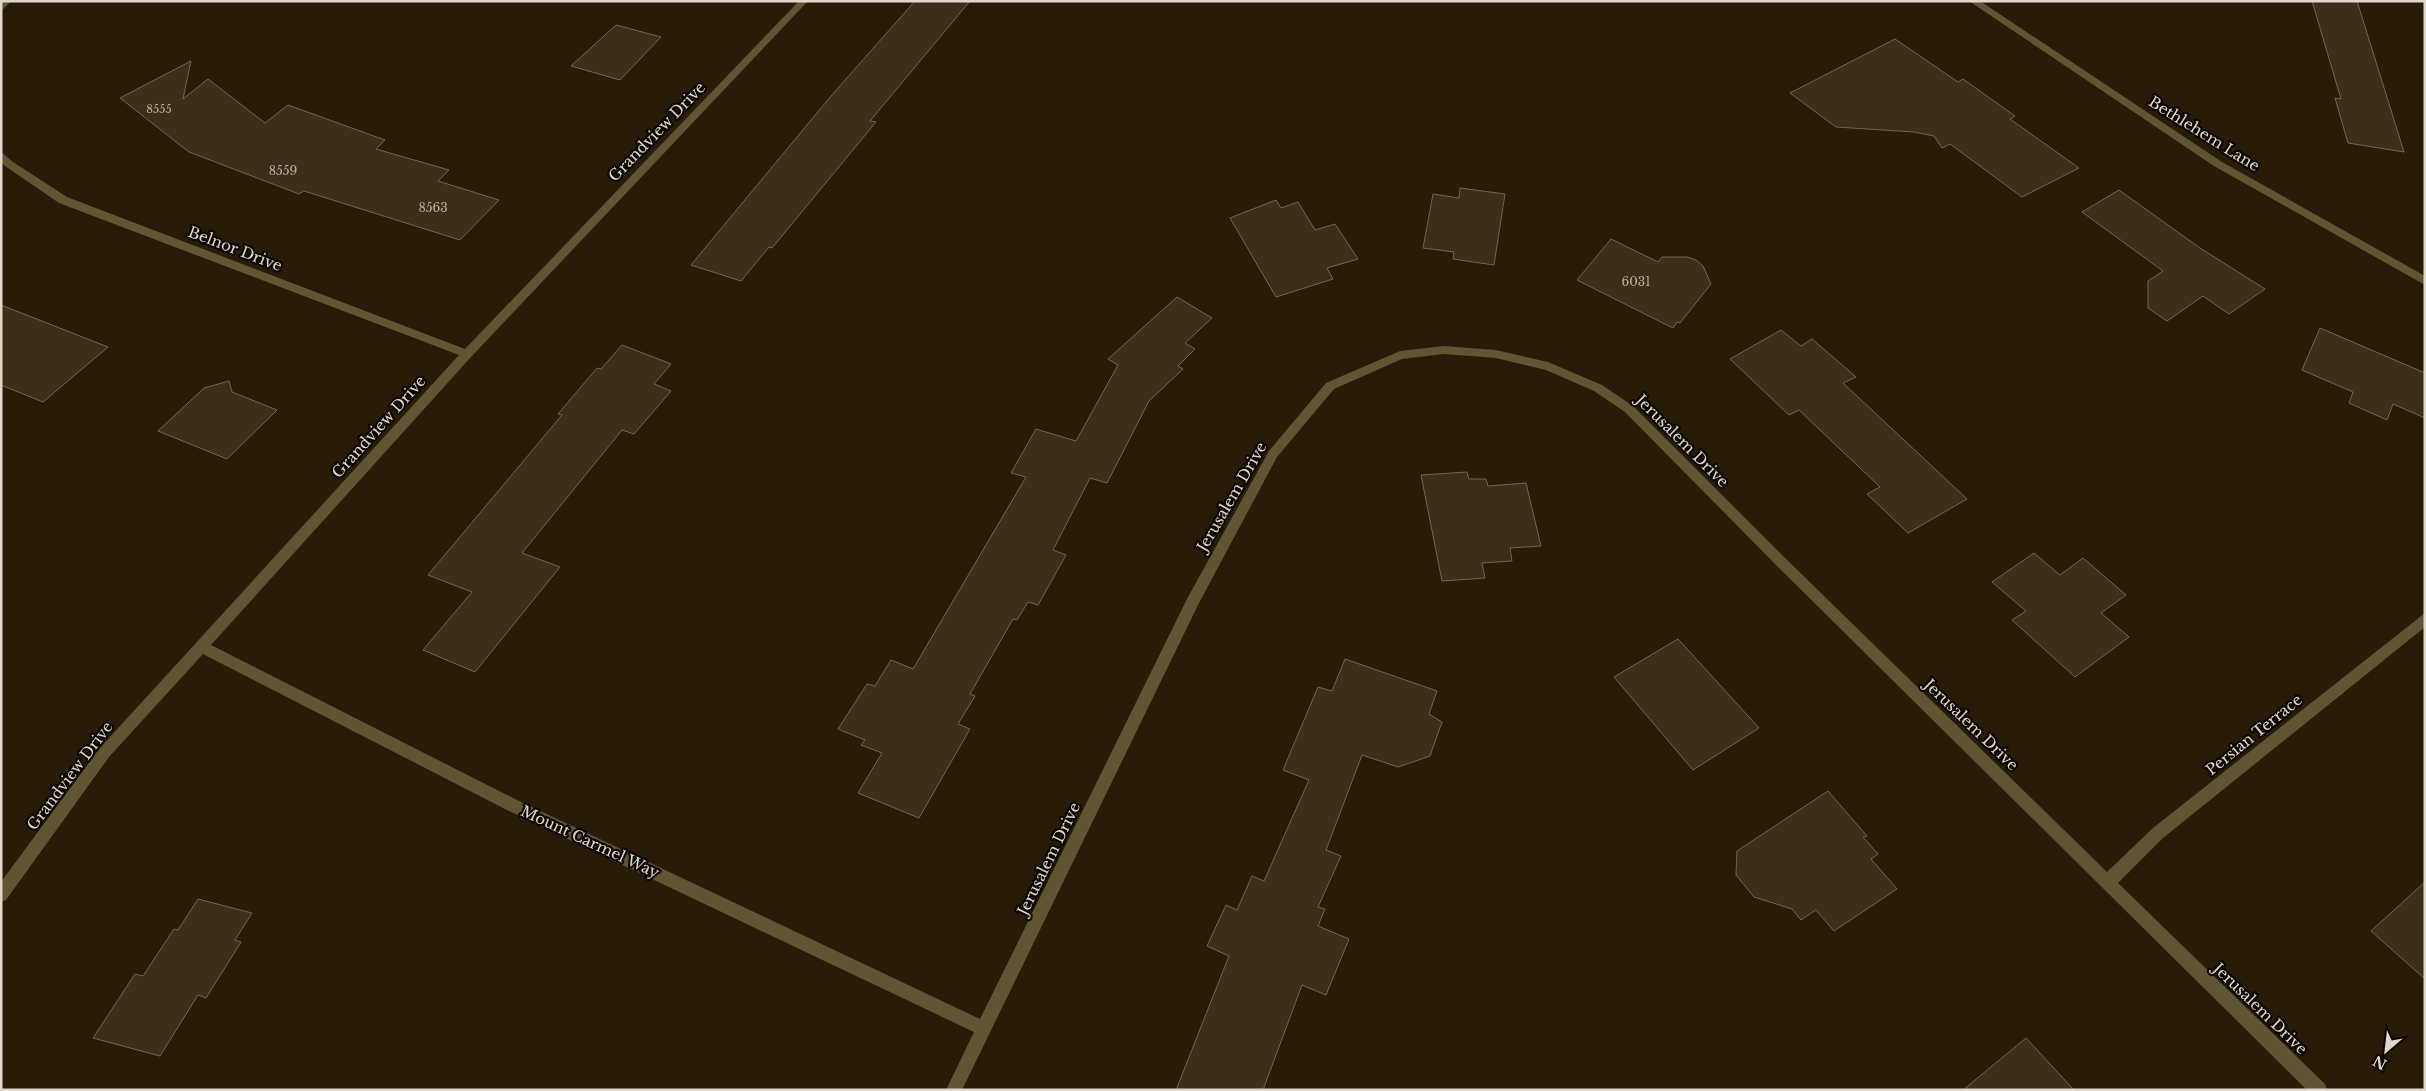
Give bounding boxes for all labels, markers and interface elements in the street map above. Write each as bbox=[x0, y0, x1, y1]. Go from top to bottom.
street label: Grandview Drive bbox=[604, 78, 709, 185]
street label: Bethlehem Lane bbox=[2145, 92, 2263, 175]
house number: 8555 bbox=[146, 102, 172, 116]
house number: 8559 bbox=[269, 163, 297, 178]
house number: 8563 bbox=[418, 200, 448, 215]
street label: Belnor Drive bbox=[186, 222, 285, 275]
house number: 6031 bbox=[1621, 274, 1651, 289]
street label: Grandview Drive bbox=[328, 372, 430, 482]
street label: Jerusalem Drive bbox=[1631, 389, 1733, 491]
street label: Jerusalem Drive bbox=[1192, 439, 1271, 557]
street label: Jerusalem Drive bbox=[1919, 674, 2022, 774]
street label: Persian Terrace bbox=[2202, 690, 2306, 779]
street label: Grandview Drive bbox=[23, 718, 117, 834]
street label: Jerusalem Drive bbox=[1012, 799, 1084, 920]
street label: Mount Carmel Way bbox=[518, 801, 663, 882]
street label: Jerusalem Drive bbox=[2208, 958, 2311, 1058]
north arrow bbox=[2361, 1026, 2411, 1076]
text: N bbox=[2370, 1051, 2390, 1074]

